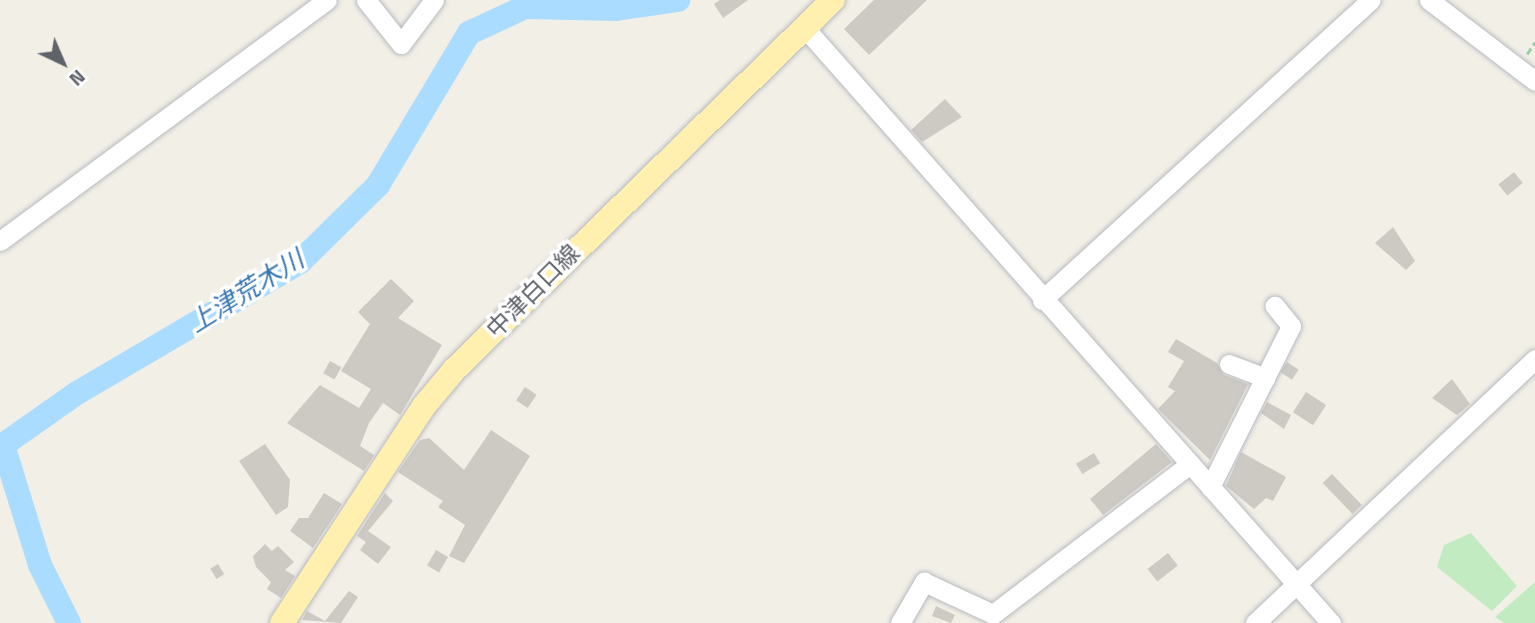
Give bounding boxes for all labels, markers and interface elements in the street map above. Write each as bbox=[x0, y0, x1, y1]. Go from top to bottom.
north arrow bbox=[28, 28, 98, 98]
text: N bbox=[63, 63, 93, 93]
street label: 中津白口線 bbox=[480, 238, 586, 344]
water label: 上津荒木川 bbox=[183, 243, 309, 339]

